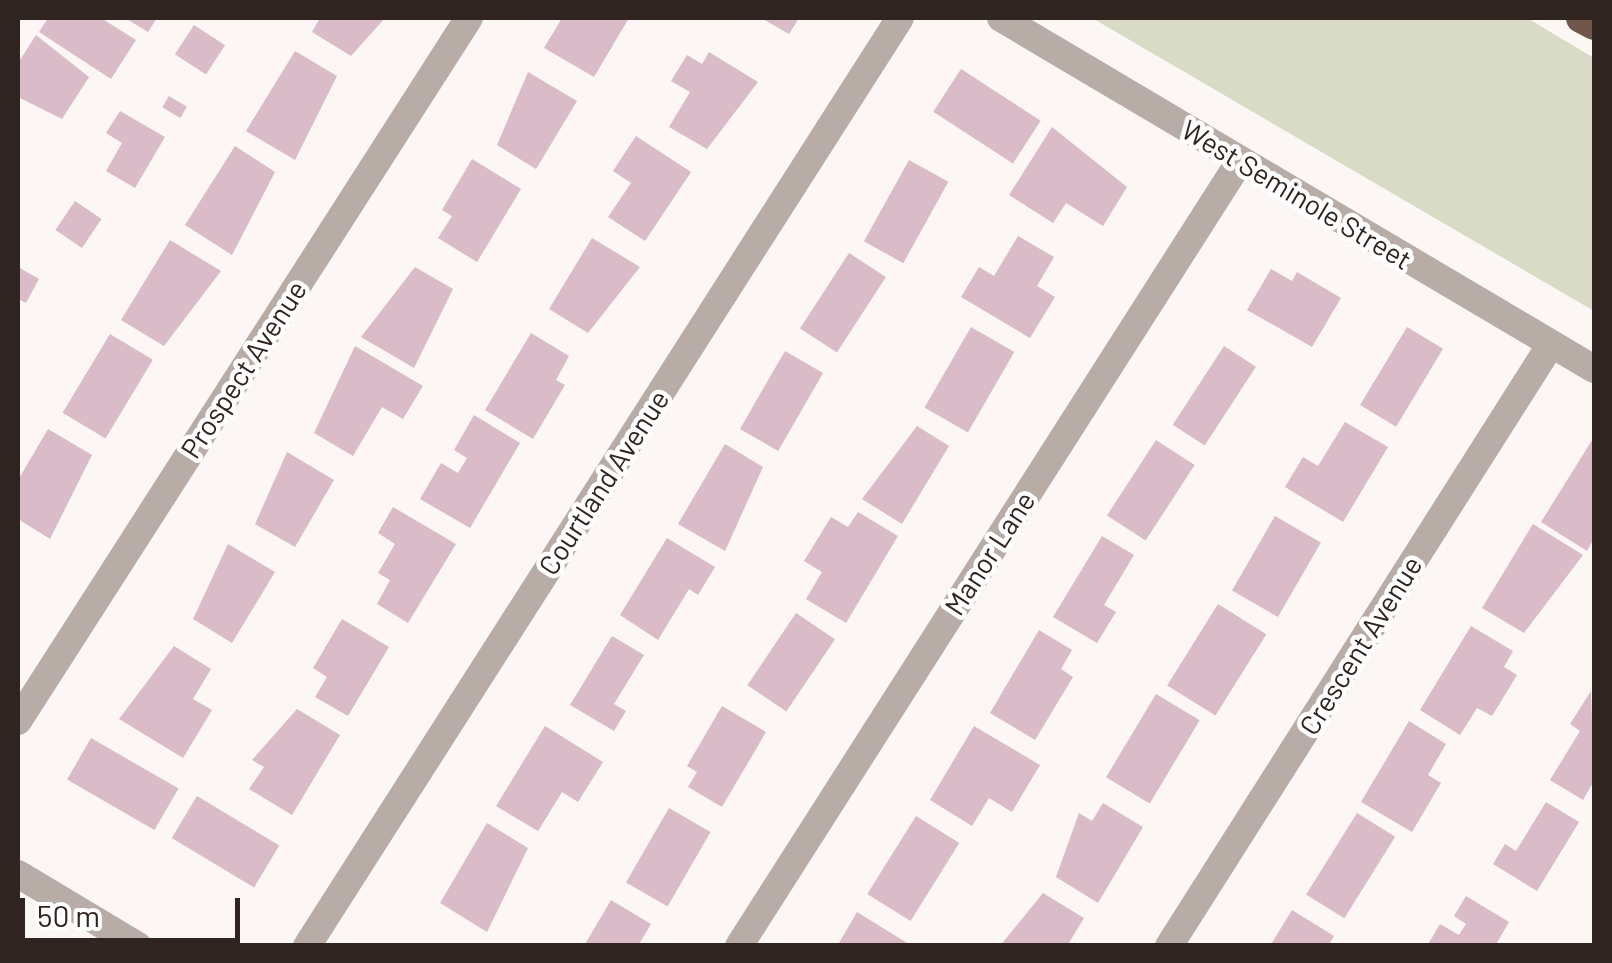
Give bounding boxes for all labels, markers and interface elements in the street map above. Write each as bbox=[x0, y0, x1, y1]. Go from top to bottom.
street label: West Seminole Street bbox=[1176, 112, 1418, 276]
street label: Prospect Avenue bbox=[173, 274, 313, 464]
street label: Courtland Avenue bbox=[531, 383, 675, 581]
street label: Manor Lane bbox=[937, 485, 1041, 621]
street label: Crescent Avenue bbox=[1292, 549, 1428, 741]
scale bar bbox=[25, 878, 245, 940]
text: 50 m bbox=[37, 897, 100, 933]

